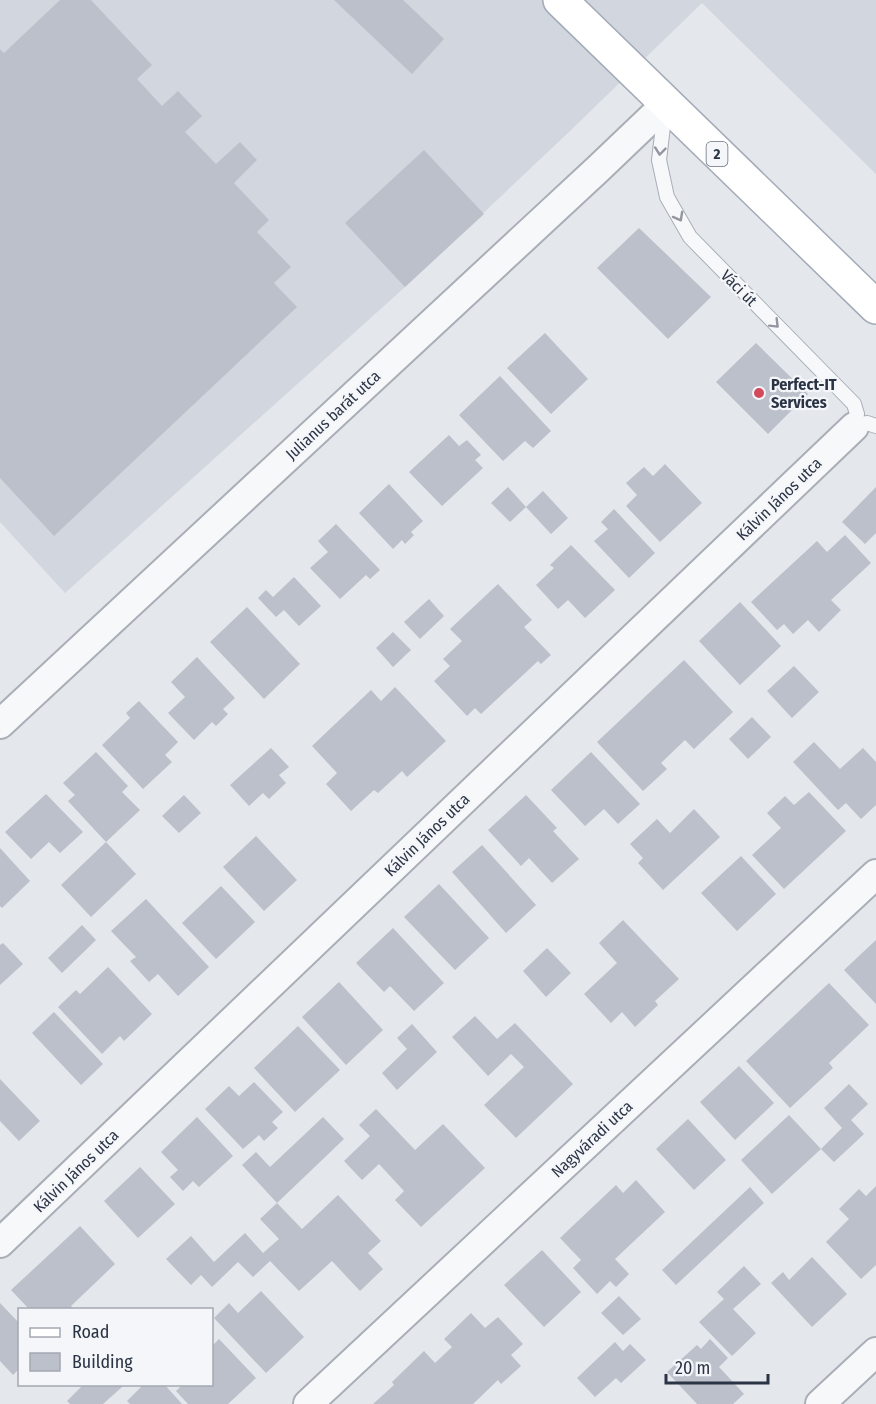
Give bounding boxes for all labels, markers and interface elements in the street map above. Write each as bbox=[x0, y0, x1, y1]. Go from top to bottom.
road number: 2 bbox=[706, 142, 728, 166]
one-way arrow bbox=[654, 146, 667, 155]
one-way arrow bbox=[671, 211, 683, 221]
street label: Váci út bbox=[717, 266, 762, 311]
one-way arrow bbox=[768, 318, 779, 328]
street label: Julianus barát utca bbox=[282, 366, 384, 464]
place label: Perfect-IT Services bbox=[771, 375, 837, 412]
marker: Perfect-IT Services bbox=[752, 386, 766, 400]
street label: Kálvin János utca bbox=[732, 454, 826, 544]
street label: Kálvin János utca bbox=[380, 790, 474, 880]
street label: Nagyváradi utca bbox=[548, 1096, 637, 1181]
street label: Kálvin János utca bbox=[29, 1126, 123, 1216]
legend bbox=[18, 1308, 213, 1386]
text: Road bbox=[72, 1321, 109, 1343]
scale bar bbox=[666, 1347, 768, 1385]
text: Building bbox=[72, 1351, 133, 1373]
text: 20 m bbox=[675, 1357, 710, 1379]

